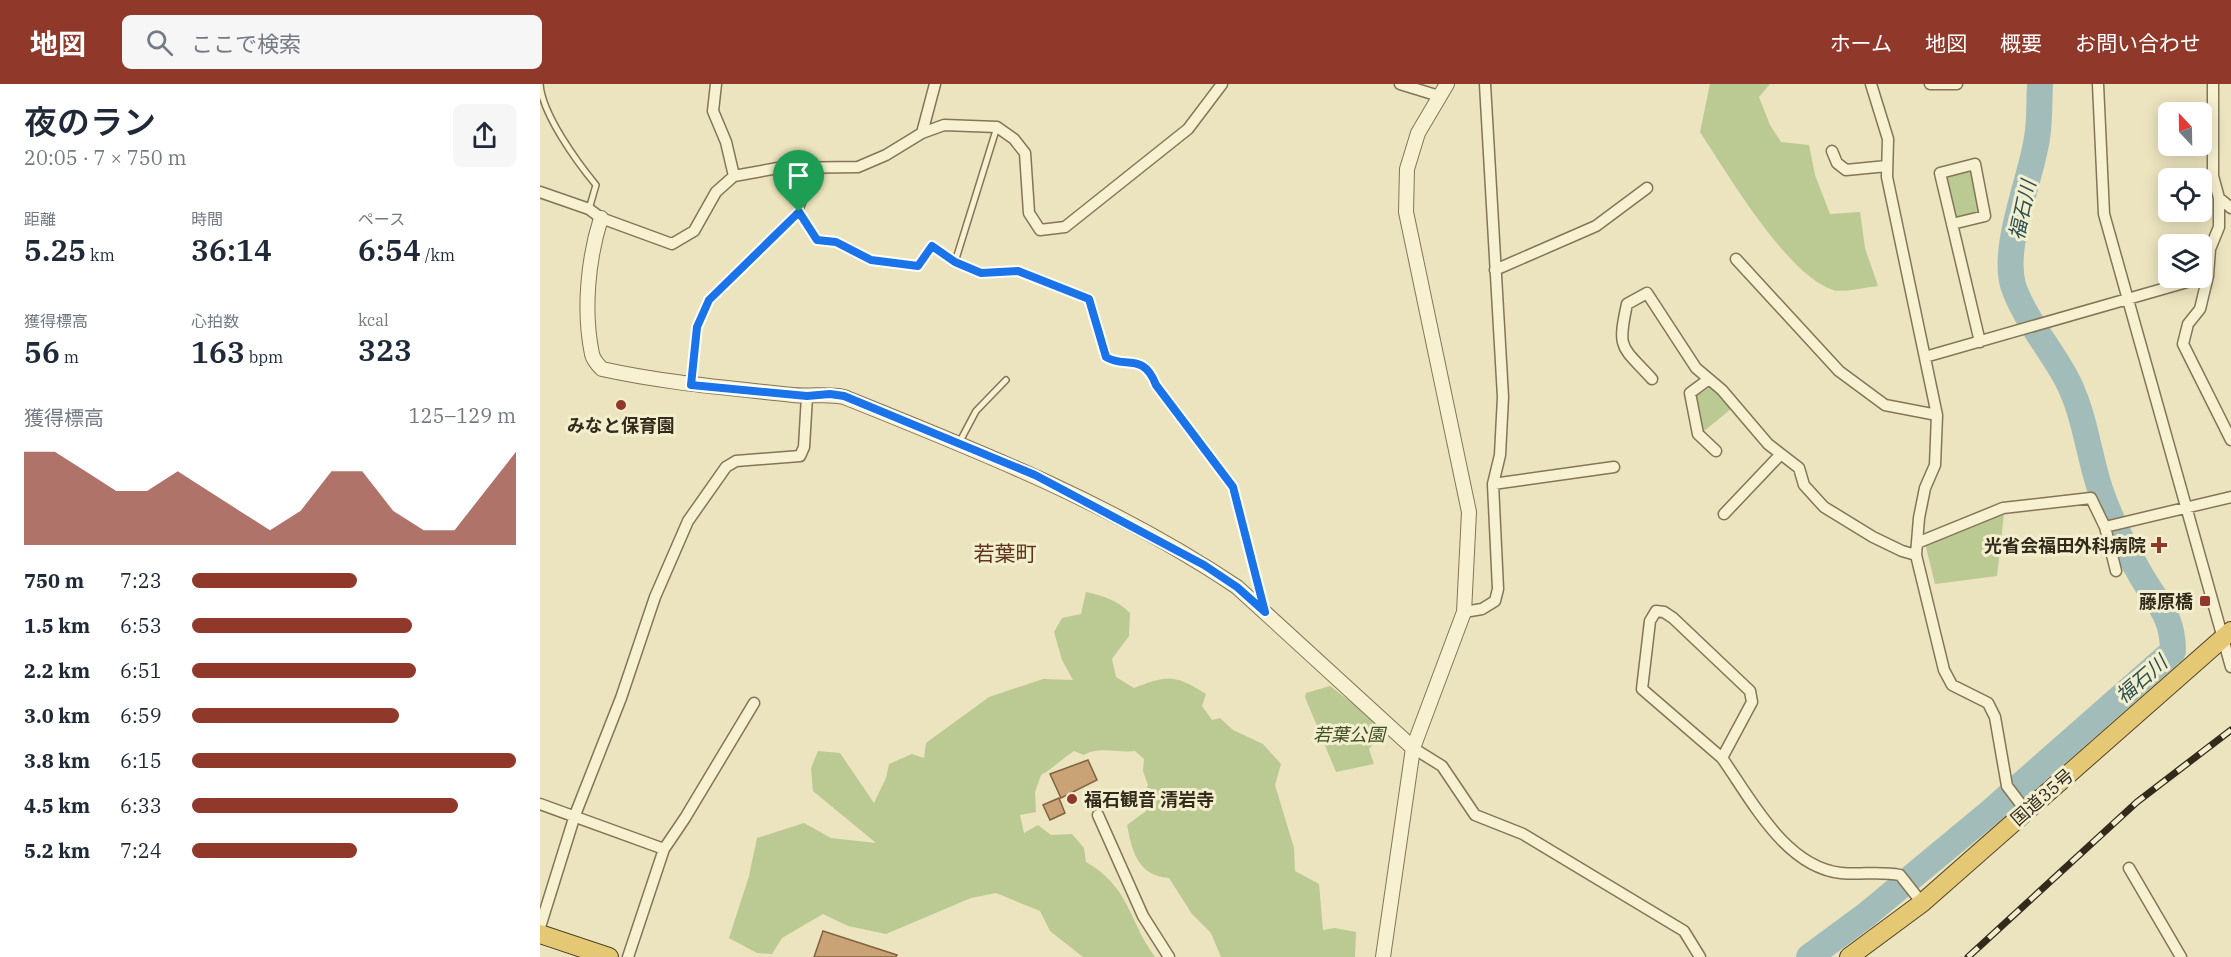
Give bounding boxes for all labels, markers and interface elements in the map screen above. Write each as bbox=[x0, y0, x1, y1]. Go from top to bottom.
search box bbox=[122, 15, 542, 69]
text: 地図 bbox=[30, 25, 86, 62]
icon: search bbox=[143, 26, 176, 59]
text: ここで検索 bbox=[191, 29, 301, 58]
text: ホーム bbox=[1830, 29, 1892, 57]
text: 地図 bbox=[1925, 29, 1967, 57]
text: 概要 bbox=[2000, 29, 2042, 57]
text: お問い合わせ bbox=[2075, 29, 2201, 57]
text: 夜のラン bbox=[24, 100, 156, 143]
north arrow bbox=[2158, 102, 2212, 156]
map controls bbox=[2158, 102, 2212, 288]
button: share bbox=[453, 104, 516, 167]
text: 20:05 · 7 × 750 m bbox=[24, 144, 187, 171]
pin bbox=[773, 150, 824, 212]
icon: arrive bbox=[782, 159, 815, 192]
button: locate bbox=[2158, 168, 2212, 222]
water label: 福石川 bbox=[2003, 176, 2042, 242]
text: 距離 bbox=[24, 209, 56, 229]
text: 時間 bbox=[191, 209, 223, 229]
text: ペース bbox=[358, 209, 405, 229]
text: 5.25 bbox=[24, 230, 86, 269]
text: 36:14 bbox=[191, 230, 272, 269]
text: 6:54 bbox=[358, 230, 421, 269]
button: layers bbox=[2158, 234, 2212, 288]
text: km bbox=[86, 245, 115, 265]
text: /km bbox=[421, 245, 455, 265]
text: kcal bbox=[358, 310, 389, 330]
text: 獲得標高 bbox=[24, 311, 88, 331]
text: 心拍数 bbox=[191, 311, 239, 331]
text: 323 bbox=[358, 330, 412, 369]
text: 56 bbox=[24, 332, 60, 371]
text: 163 bbox=[191, 332, 245, 371]
text: m bbox=[60, 347, 79, 367]
text: bpm bbox=[245, 347, 283, 367]
marker: みなと保育園 bbox=[614, 398, 628, 412]
text: 125–129 m bbox=[409, 402, 516, 429]
text: 獲得標高 bbox=[24, 404, 104, 431]
place label: みなと保育園 bbox=[567, 414, 675, 437]
place label: 光省会福田外科病院 bbox=[1984, 534, 2146, 557]
marker: 光省会福田外科病院 bbox=[2150, 536, 2168, 554]
district label: 若葉町 bbox=[974, 539, 1037, 567]
text: 750 m bbox=[24, 567, 84, 594]
text: 7:23 bbox=[120, 567, 162, 594]
place label: 藤原橋 bbox=[2139, 590, 2193, 613]
marker: 藤原橋 bbox=[2198, 594, 2212, 608]
text: 1.5 km bbox=[24, 612, 90, 639]
text: 6:53 bbox=[120, 612, 162, 639]
water label: 福石川 bbox=[2110, 648, 2174, 709]
text: 2.2 km bbox=[24, 657, 90, 684]
text: 6:51 bbox=[120, 657, 162, 684]
text: 3.0 km bbox=[24, 702, 90, 729]
text: 6:59 bbox=[120, 702, 162, 729]
park label: 若葉公園 bbox=[1313, 723, 1388, 746]
text: 3.8 km bbox=[24, 747, 90, 774]
text: 6:15 bbox=[120, 747, 162, 774]
street label: 国道35号 bbox=[2006, 764, 2078, 830]
place label: 福石観音 清岩寺 bbox=[1084, 788, 1214, 811]
text: 4.5 km bbox=[24, 792, 90, 819]
text: 6:33 bbox=[120, 792, 162, 819]
marker: 福石観音 清岩寺 bbox=[1065, 792, 1079, 806]
text: 5.2 km bbox=[24, 837, 90, 864]
text: 7:24 bbox=[120, 837, 162, 864]

